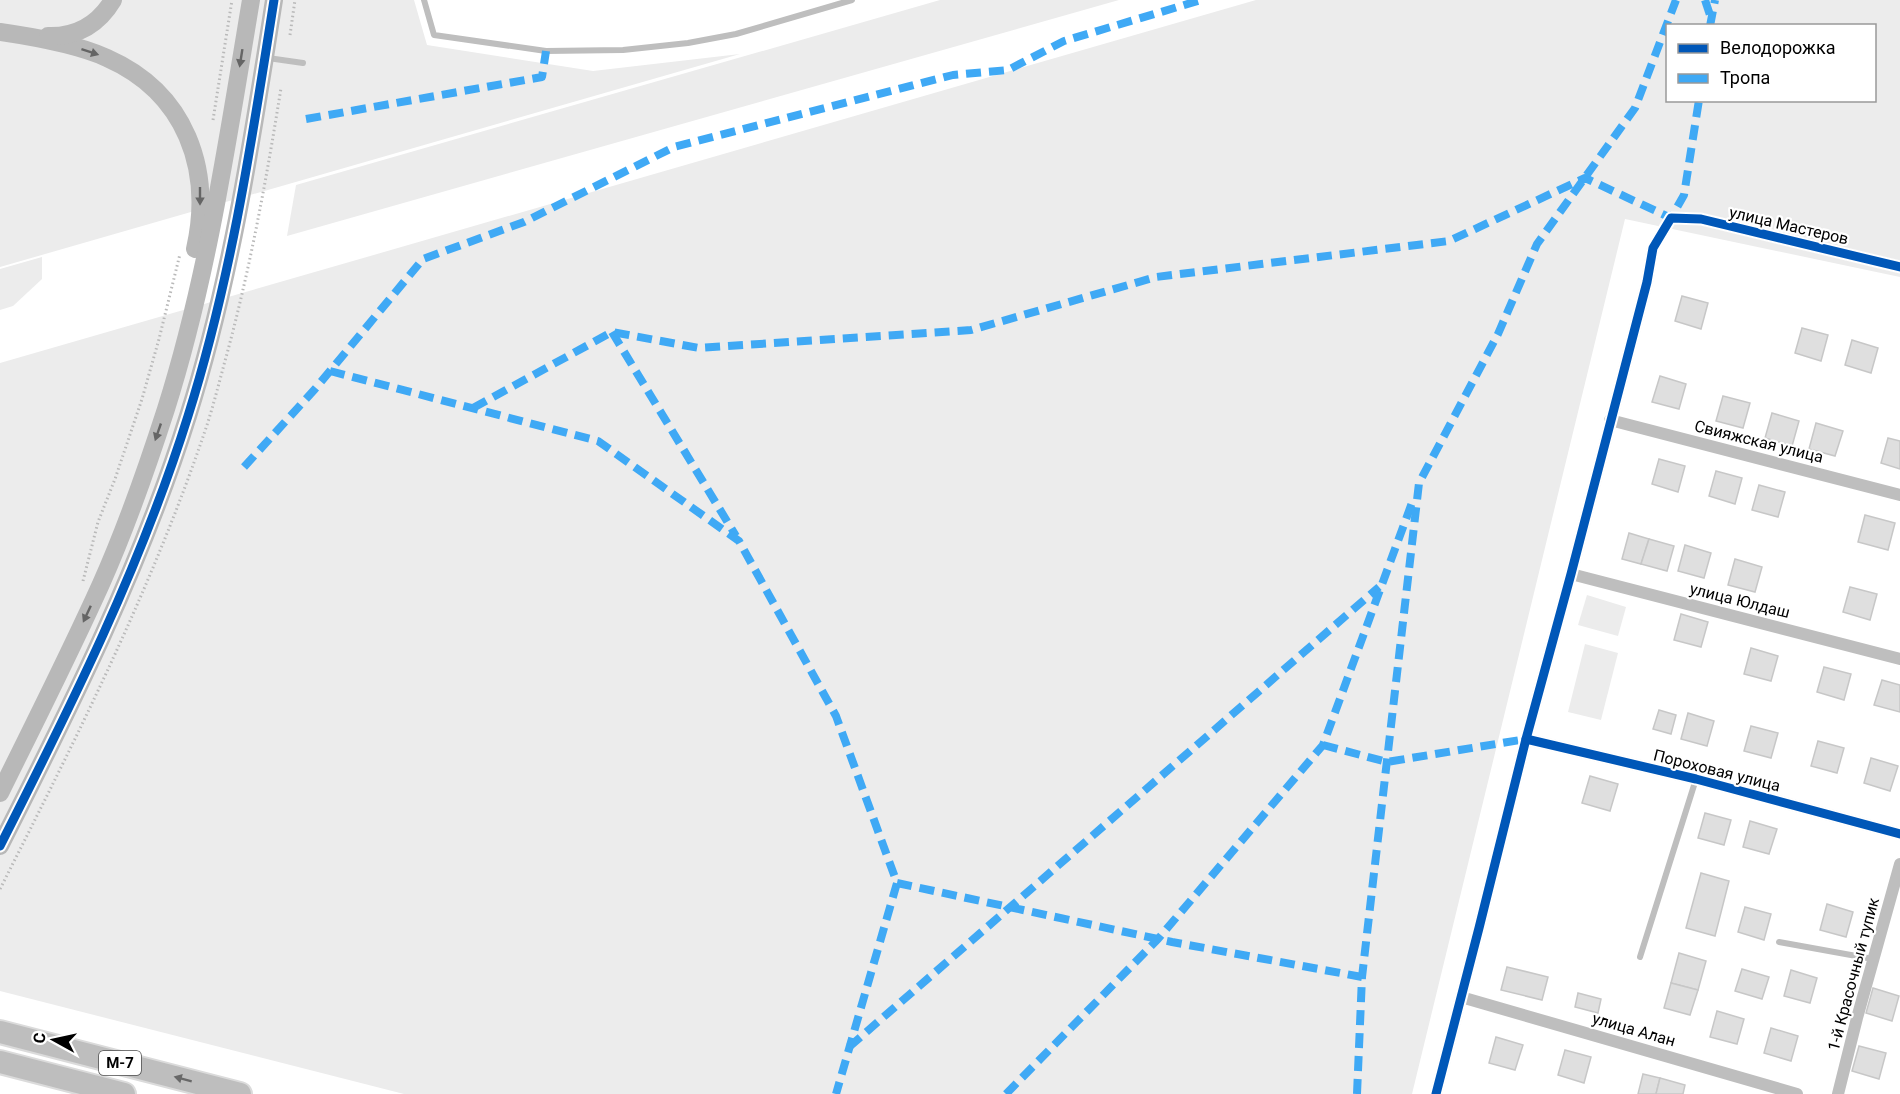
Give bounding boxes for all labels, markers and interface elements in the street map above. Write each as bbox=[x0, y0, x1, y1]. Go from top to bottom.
legend bbox=[1666, 24, 1876, 102]
text: Велодорожка bbox=[1720, 37, 1835, 58]
one-way arrow bbox=[81, 48, 99, 57]
one-way arrow bbox=[237, 48, 246, 67]
text: Тропа bbox=[1720, 67, 1770, 88]
one-way arrow bbox=[195, 187, 205, 206]
street label: улица Мастеров bbox=[1727, 203, 1850, 248]
street label: Свияжская улица bbox=[1693, 416, 1825, 467]
one-way arrow bbox=[153, 423, 162, 441]
street label: улица Юлдаш bbox=[1688, 579, 1792, 622]
one-way arrow bbox=[83, 605, 92, 622]
street label: Пороховая улица bbox=[1652, 746, 1782, 795]
street label: 1-й Красочный тупик bbox=[1824, 895, 1883, 1053]
street label: улица Алан bbox=[1590, 1009, 1678, 1050]
north arrow bbox=[24, 1010, 84, 1070]
text: С bbox=[30, 1031, 50, 1044]
road number: М-7 bbox=[99, 1051, 141, 1075]
one-way arrow bbox=[174, 1074, 193, 1084]

